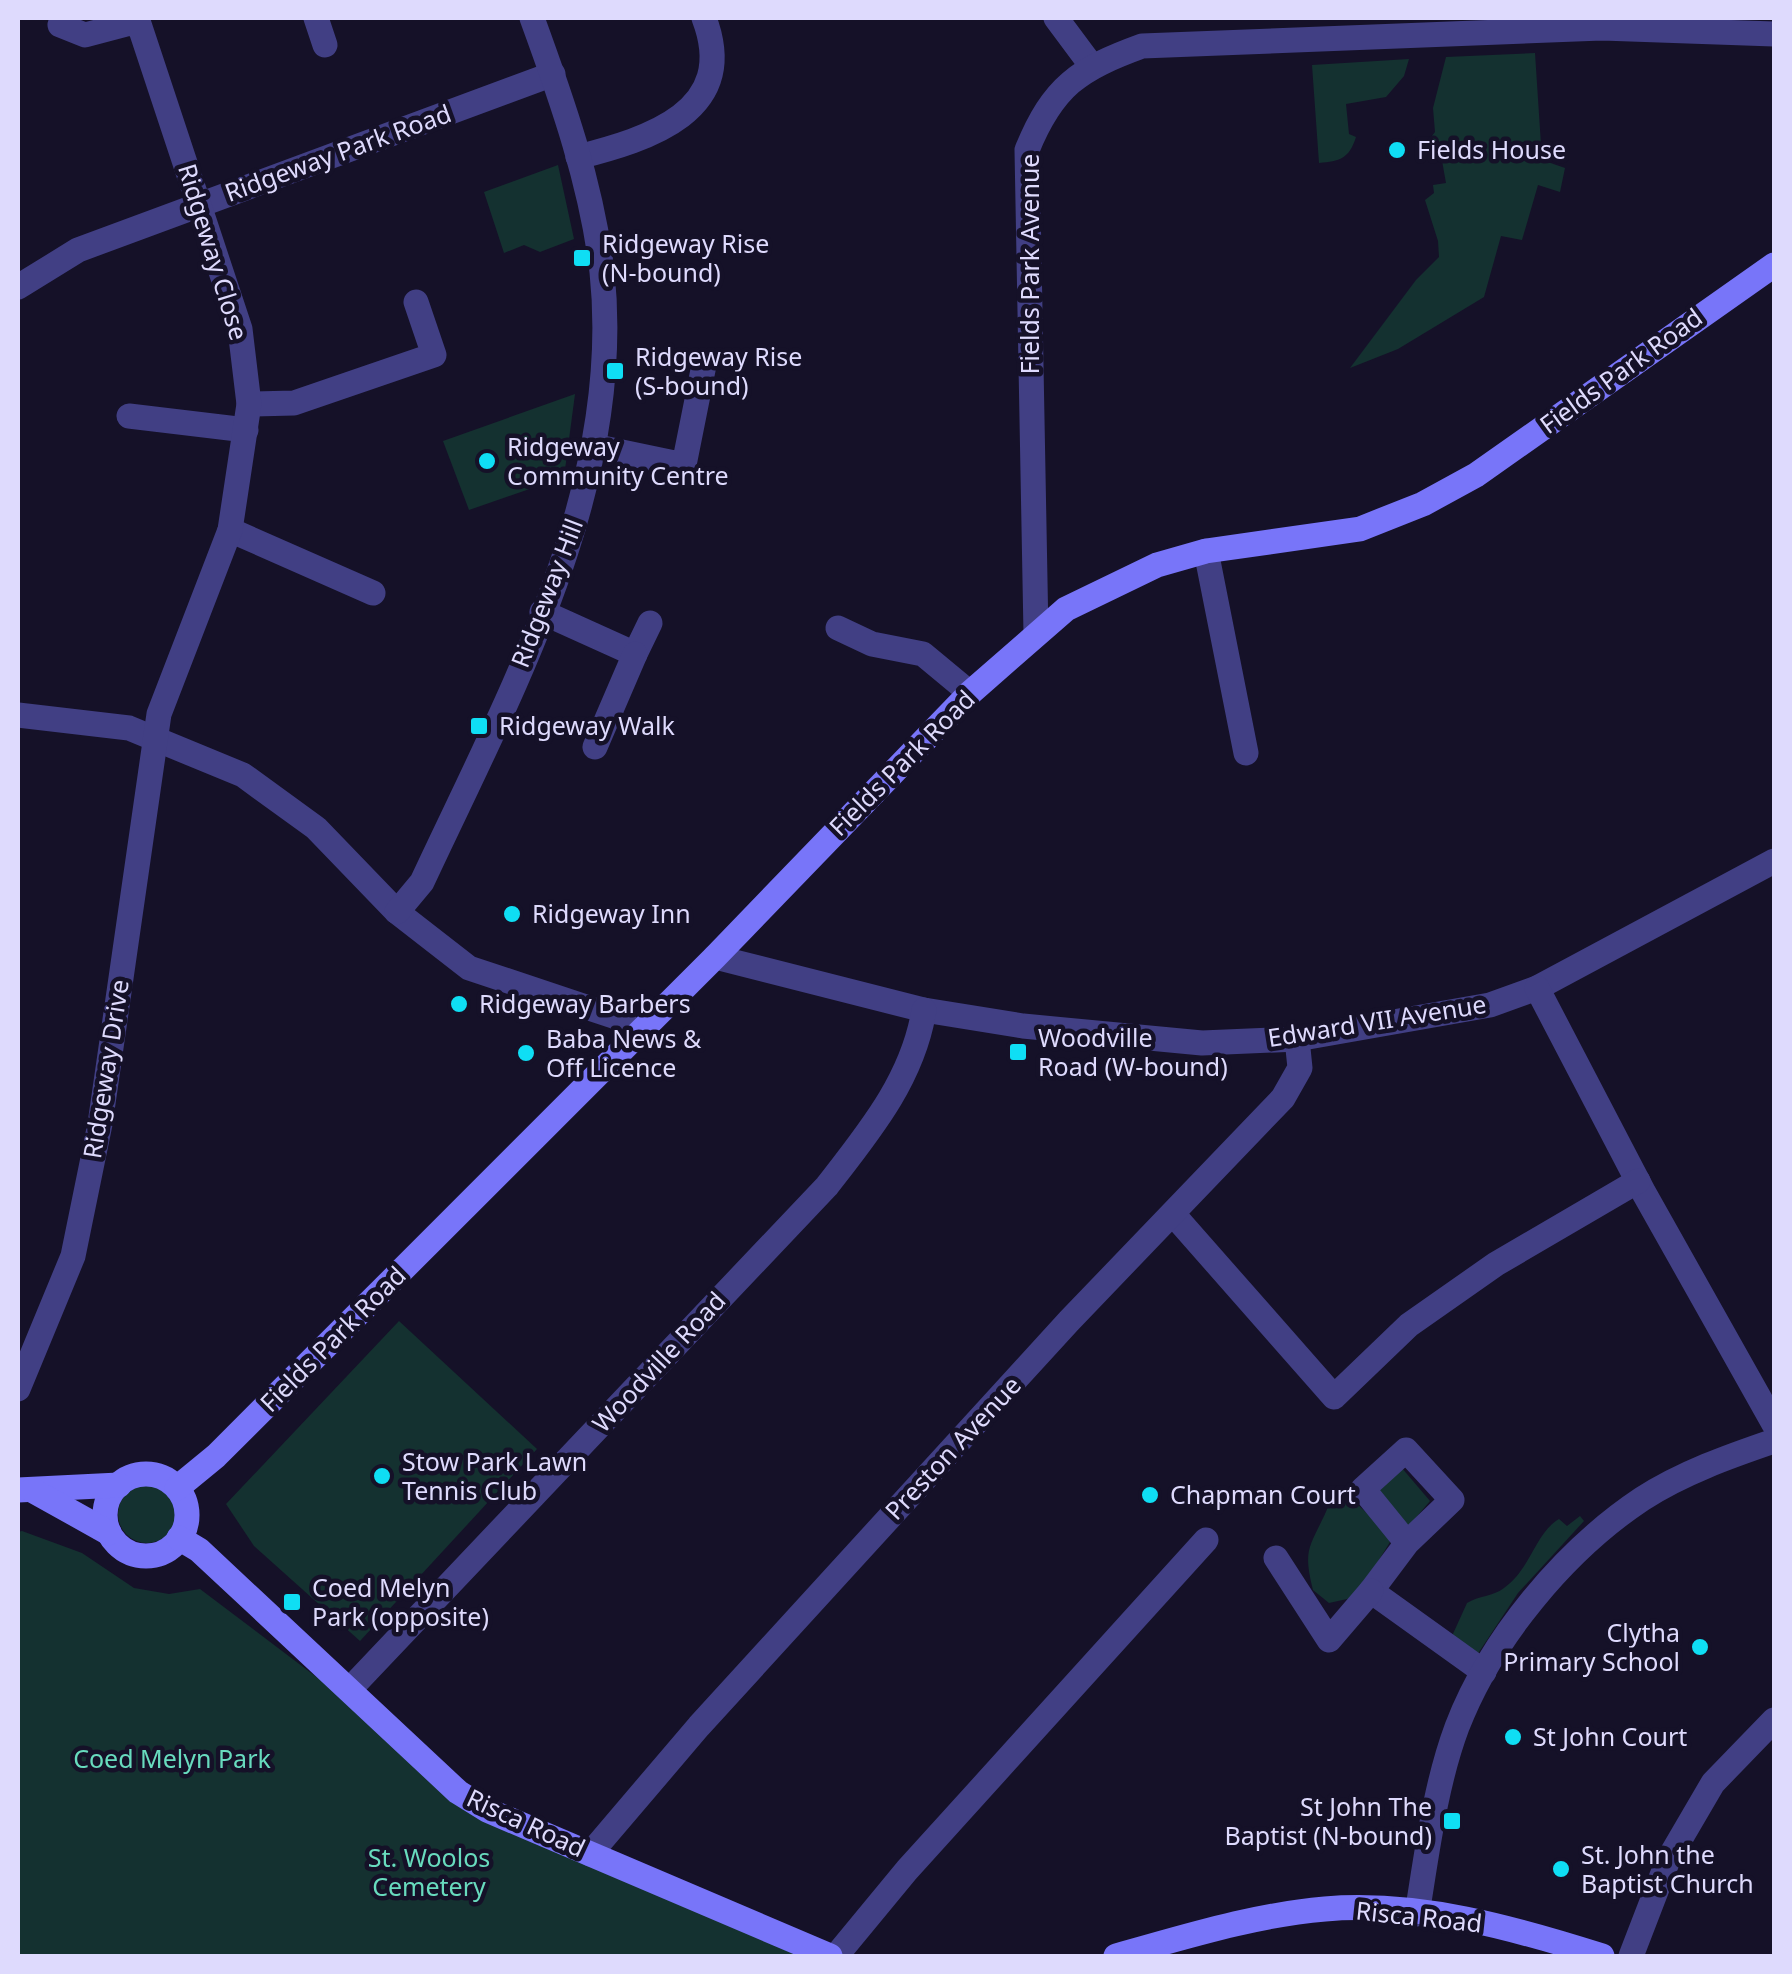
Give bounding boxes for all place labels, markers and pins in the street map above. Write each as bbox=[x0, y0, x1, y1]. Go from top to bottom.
place label: Fields House bbox=[1417, 132, 1566, 166]
marker: Fields House bbox=[1386, 139, 1408, 161]
place label: Ridgeway Rise (N-bound) bbox=[602, 226, 769, 289]
marker: Ridgeway Rise (N-bound) bbox=[571, 247, 593, 269]
place label: Ridgeway Rise (S-bound) bbox=[635, 339, 802, 402]
marker: Ridgeway Rise (S-bound) bbox=[604, 360, 626, 382]
place label: Ridgeway Community Centre bbox=[507, 429, 729, 492]
marker: Ridgeway Community Centre bbox=[476, 450, 498, 472]
place label: Ridgeway Walk bbox=[499, 708, 676, 742]
marker: Ridgeway Walk bbox=[468, 715, 490, 737]
place label: Ridgeway Inn bbox=[532, 896, 691, 930]
marker: Ridgeway Inn bbox=[501, 903, 523, 925]
place label: Ridgeway Barbers bbox=[479, 986, 691, 1020]
marker: Ridgeway Barbers bbox=[448, 993, 470, 1015]
place label: Woodville Road (W-bound) bbox=[1038, 1020, 1228, 1083]
place label: Baba News & Off Licence bbox=[546, 1021, 702, 1084]
marker: Woodville Road (W-bound) bbox=[1007, 1041, 1029, 1063]
marker: Baba News & Off Licence bbox=[515, 1042, 537, 1064]
place label: Stow Park Lawn Tennis Club bbox=[402, 1444, 587, 1507]
marker: Stow Park Lawn Tennis Club bbox=[371, 1465, 393, 1487]
place label: Chapman Court bbox=[1170, 1477, 1356, 1511]
marker: Chapman Court bbox=[1139, 1484, 1161, 1506]
place label: Coed Melyn Park (opposite) bbox=[312, 1570, 489, 1633]
marker: Coed Melyn Park (opposite) bbox=[281, 1591, 303, 1613]
place label: Clytha Primary School bbox=[1503, 1615, 1680, 1678]
marker: Clytha Primary School bbox=[1689, 1636, 1711, 1658]
place label: St John Court bbox=[1533, 1719, 1687, 1753]
marker: St John Court bbox=[1502, 1726, 1524, 1748]
place label: St John The Baptist (N-bound) bbox=[1225, 1789, 1432, 1852]
marker: St John The Baptist (N-bound) bbox=[1441, 1810, 1463, 1832]
place label: St. John the Baptist Church bbox=[1581, 1837, 1754, 1900]
marker: St. John the Baptist Church bbox=[1550, 1858, 1572, 1880]

